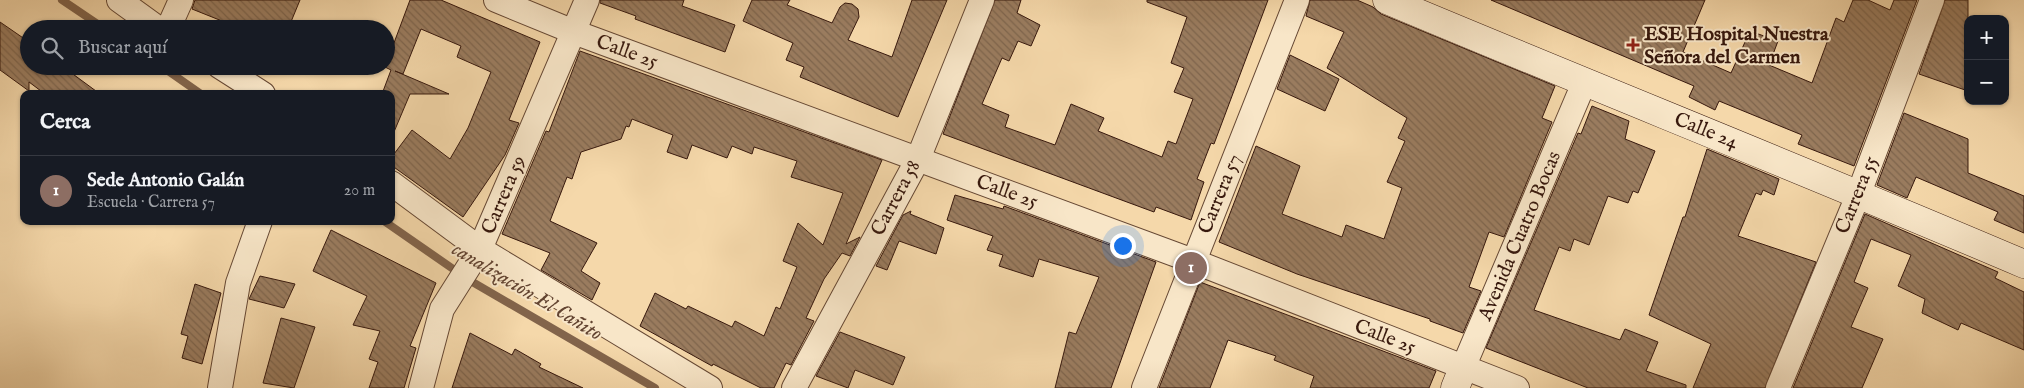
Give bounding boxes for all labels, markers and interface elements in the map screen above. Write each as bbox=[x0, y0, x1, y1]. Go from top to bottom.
map controls bbox=[1964, 15, 2009, 105]
button: + bbox=[1964, 15, 2009, 60]
search box bbox=[20, 20, 395, 75]
place label: ESE Hospital Nuestra Señora del Carmen bbox=[1644, 22, 1829, 70]
street label: Calle 25 bbox=[593, 29, 661, 75]
icon: search bbox=[38, 34, 66, 62]
text: Buscar aquí bbox=[78, 36, 167, 60]
marker: ESE Hospital Nuestra Señora del Carmen bbox=[1626, 38, 1640, 52]
button: − bbox=[1964, 60, 2009, 105]
street label: Calle 24 bbox=[1670, 107, 1742, 155]
text: Cerca bbox=[40, 109, 90, 136]
street label: Avenida Cuatro Bocas bbox=[1473, 148, 1567, 325]
street label: Carrera 57 bbox=[1193, 150, 1247, 238]
street label: Carrera 59 bbox=[476, 152, 532, 238]
street label: Carrera 55 bbox=[1830, 152, 1884, 238]
street label: Carrera 58 bbox=[866, 156, 926, 240]
text: Sede Antonio Galán bbox=[87, 169, 244, 193]
street label: Calle 25 bbox=[973, 169, 1041, 215]
text: 1 bbox=[53, 181, 59, 201]
text: 20 m bbox=[344, 181, 375, 201]
text: Escuela · Carrera 57 bbox=[87, 193, 215, 213]
your location bbox=[1110, 233, 1136, 259]
water label: canalización El Cañito bbox=[447, 236, 607, 348]
pin: 1 bbox=[1175, 249, 1207, 287]
street label: Calle 25 bbox=[1351, 314, 1419, 360]

